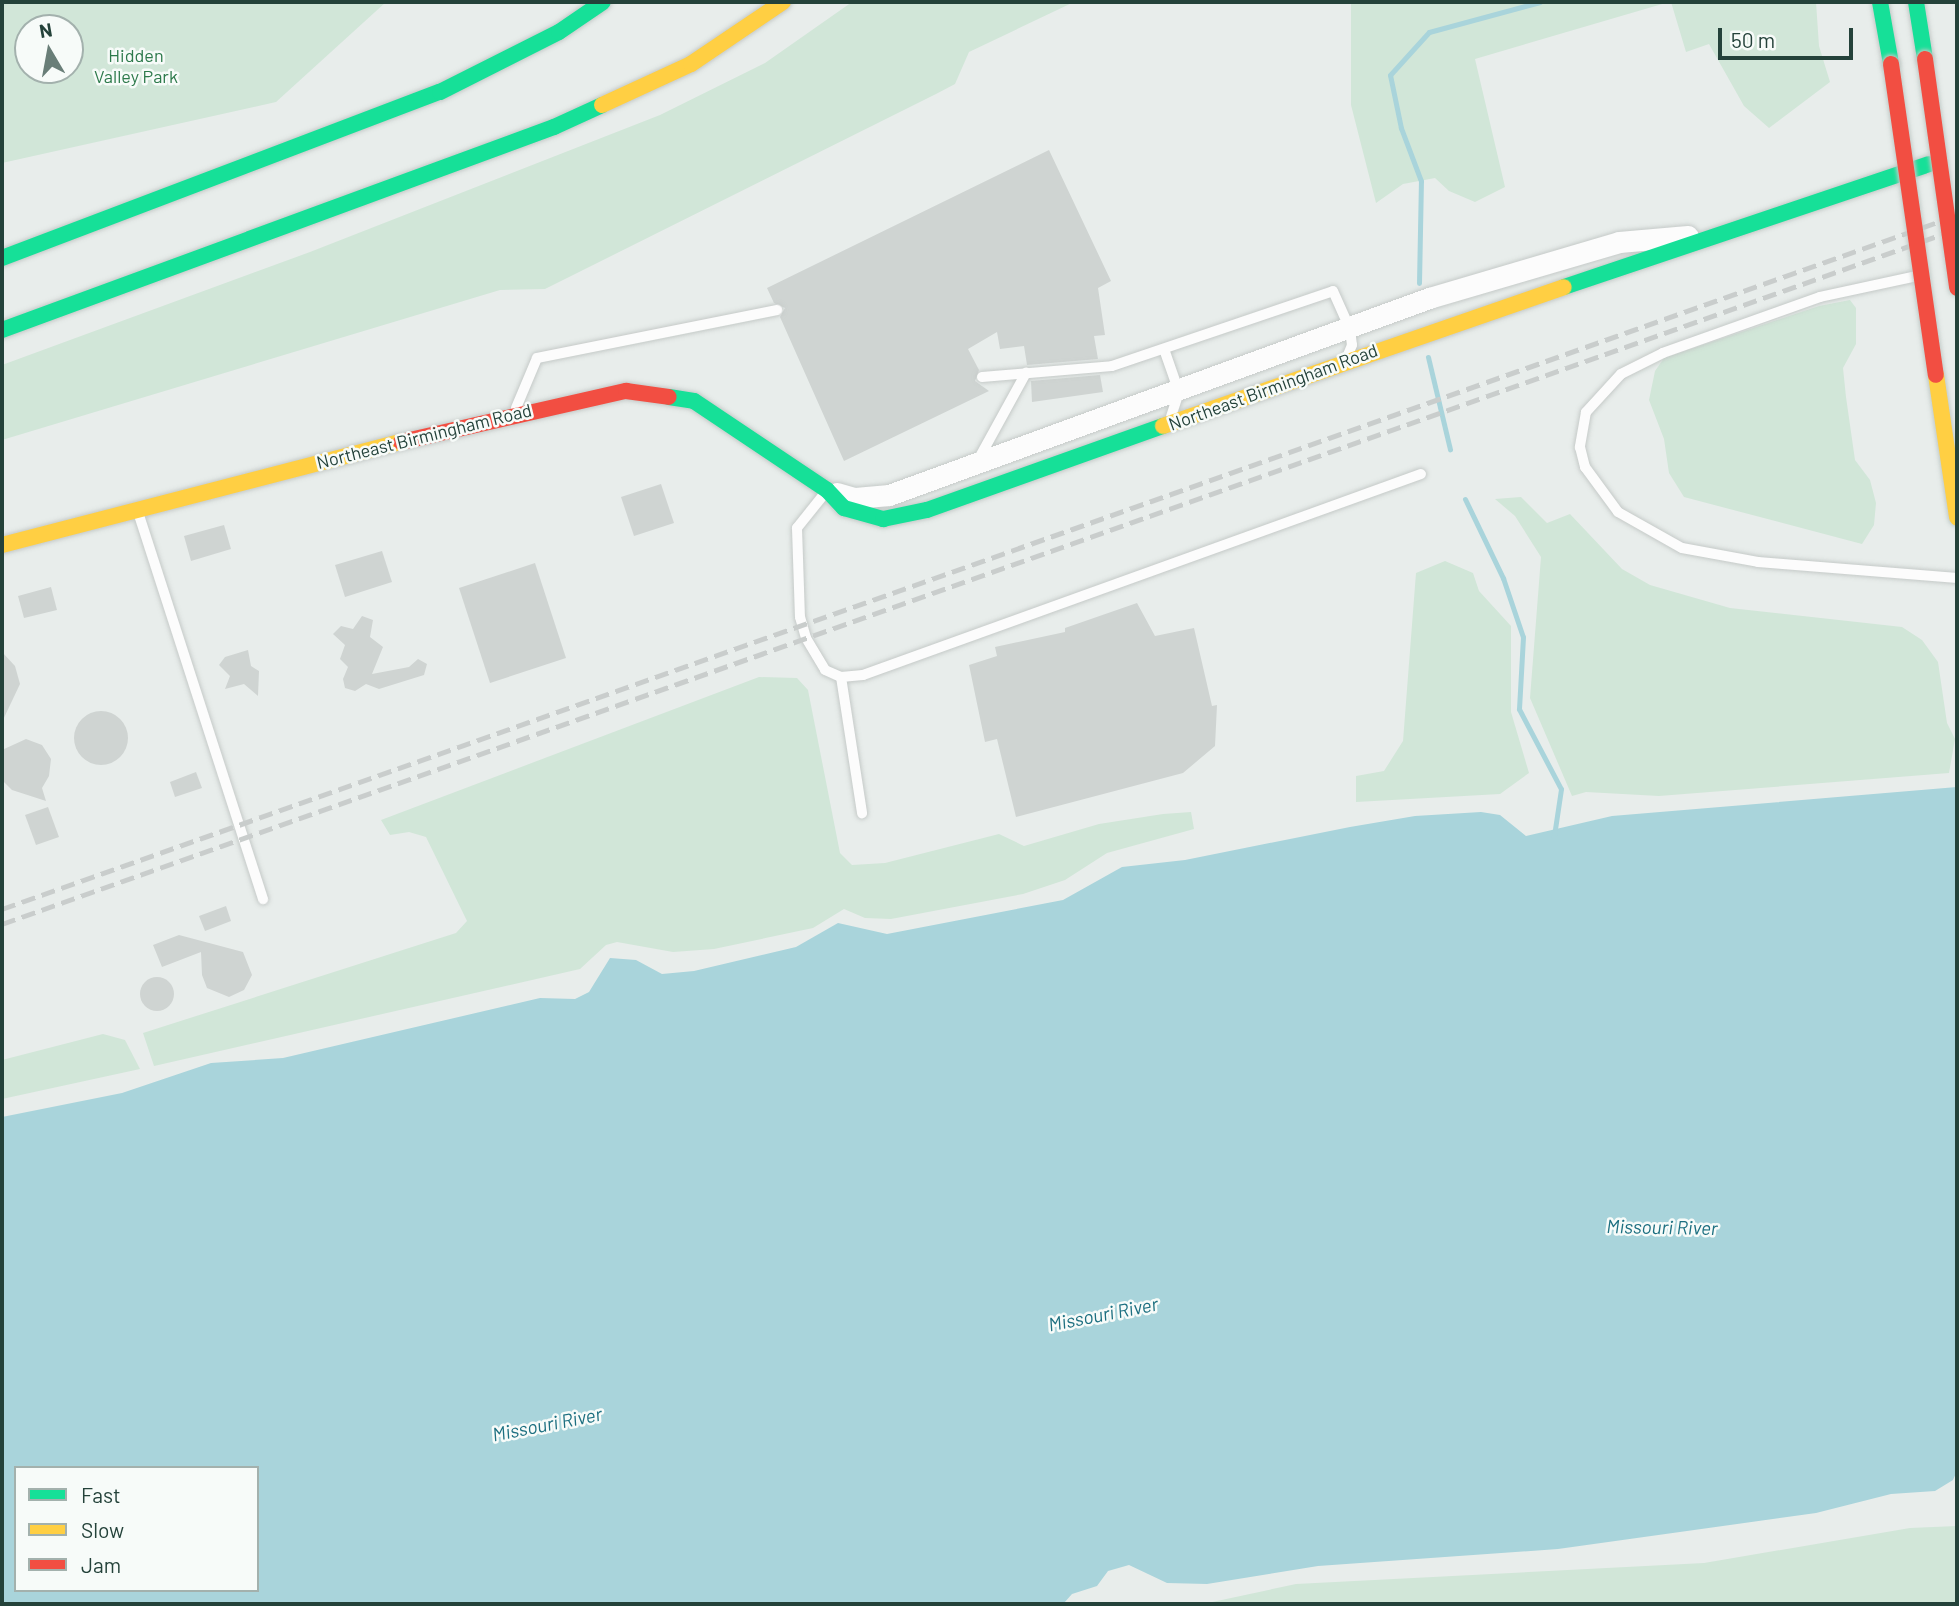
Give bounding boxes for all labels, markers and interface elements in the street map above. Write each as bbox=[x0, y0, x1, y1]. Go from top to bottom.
north arrow bbox=[14, 14, 84, 84]
scale bar bbox=[1721, 14, 1856, 58]
text: N bbox=[37, 17, 54, 42]
text: 50 m bbox=[1731, 27, 1775, 52]
park label: Hidden Valley Park bbox=[94, 45, 178, 88]
street label: Northeast Birmingham Road bbox=[1166, 339, 1380, 435]
street label: Northeast Birmingham Road bbox=[314, 399, 534, 473]
water label: Missouri River bbox=[1606, 1215, 1718, 1239]
water label: Missouri River bbox=[1046, 1292, 1160, 1336]
water label: Missouri River bbox=[490, 1402, 604, 1446]
legend bbox=[14, 1466, 259, 1592]
text: Fast bbox=[81, 1482, 121, 1507]
text: Slow bbox=[81, 1517, 124, 1542]
text: Jam bbox=[81, 1552, 121, 1577]

